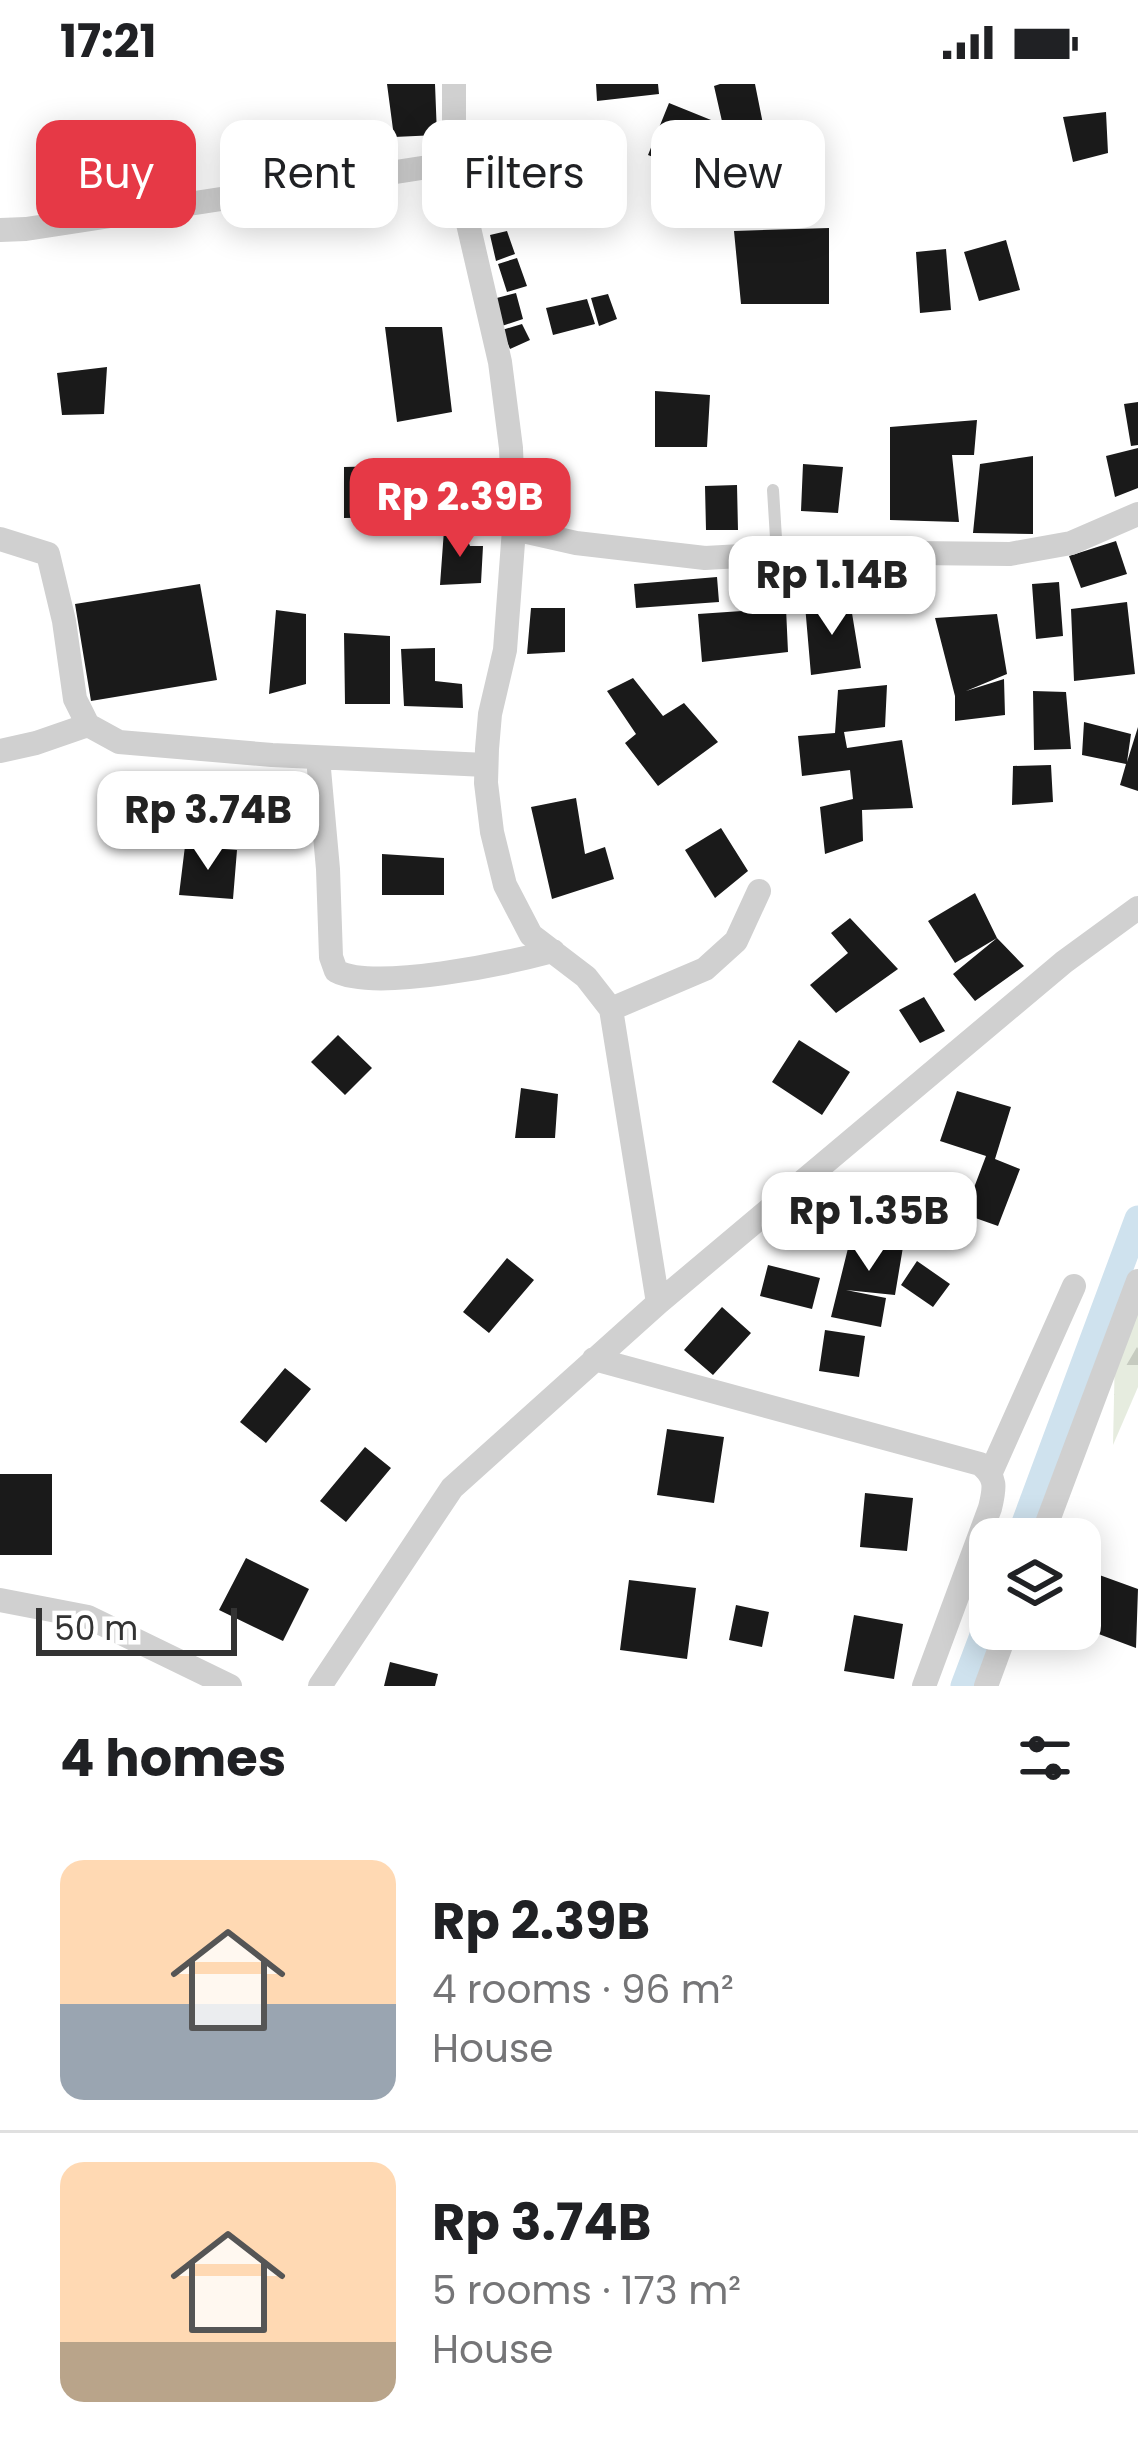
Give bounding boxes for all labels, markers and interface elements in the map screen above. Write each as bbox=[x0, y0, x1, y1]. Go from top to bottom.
text: 17:21 bbox=[60, 10, 156, 73]
chip: Buy bbox=[36, 120, 196, 228]
chip: Rent bbox=[220, 120, 398, 228]
chip: Filters bbox=[422, 120, 627, 228]
chip: New bbox=[651, 120, 825, 228]
pin: Rp 2.39B bbox=[336, 458, 584, 560]
text: Rp 2.39B bbox=[377, 469, 543, 524]
pin: Rp 1.14B bbox=[708, 536, 956, 638]
text: Rp 1.14B bbox=[756, 547, 908, 602]
pin: Rp 3.74B bbox=[84, 771, 332, 873]
text: Rp 3.74B bbox=[124, 782, 292, 837]
pin: Rp 1.35B bbox=[745, 1172, 993, 1274]
text: Rp 1.35B bbox=[789, 1183, 949, 1238]
map controls bbox=[969, 1518, 1101, 1650]
button: layers bbox=[969, 1518, 1101, 1650]
scale bar bbox=[36, 1602, 237, 1655]
text: 50 m bbox=[54, 1605, 138, 1652]
text: 4 homes bbox=[60, 1722, 286, 1794]
icon: filters bbox=[1012, 1725, 1078, 1791]
text: Rp 2.39B bbox=[432, 1885, 650, 1957]
icon: home bbox=[156, 1908, 300, 2052]
text: 4 rooms · 96 m² bbox=[432, 1962, 734, 2017]
text: House bbox=[432, 2021, 553, 2076]
text: Rp 3.74B bbox=[432, 2186, 651, 2258]
icon: home bbox=[156, 2210, 300, 2354]
text: 5 rooms · 173 m² bbox=[432, 2263, 741, 2318]
text: House bbox=[432, 2322, 553, 2377]

